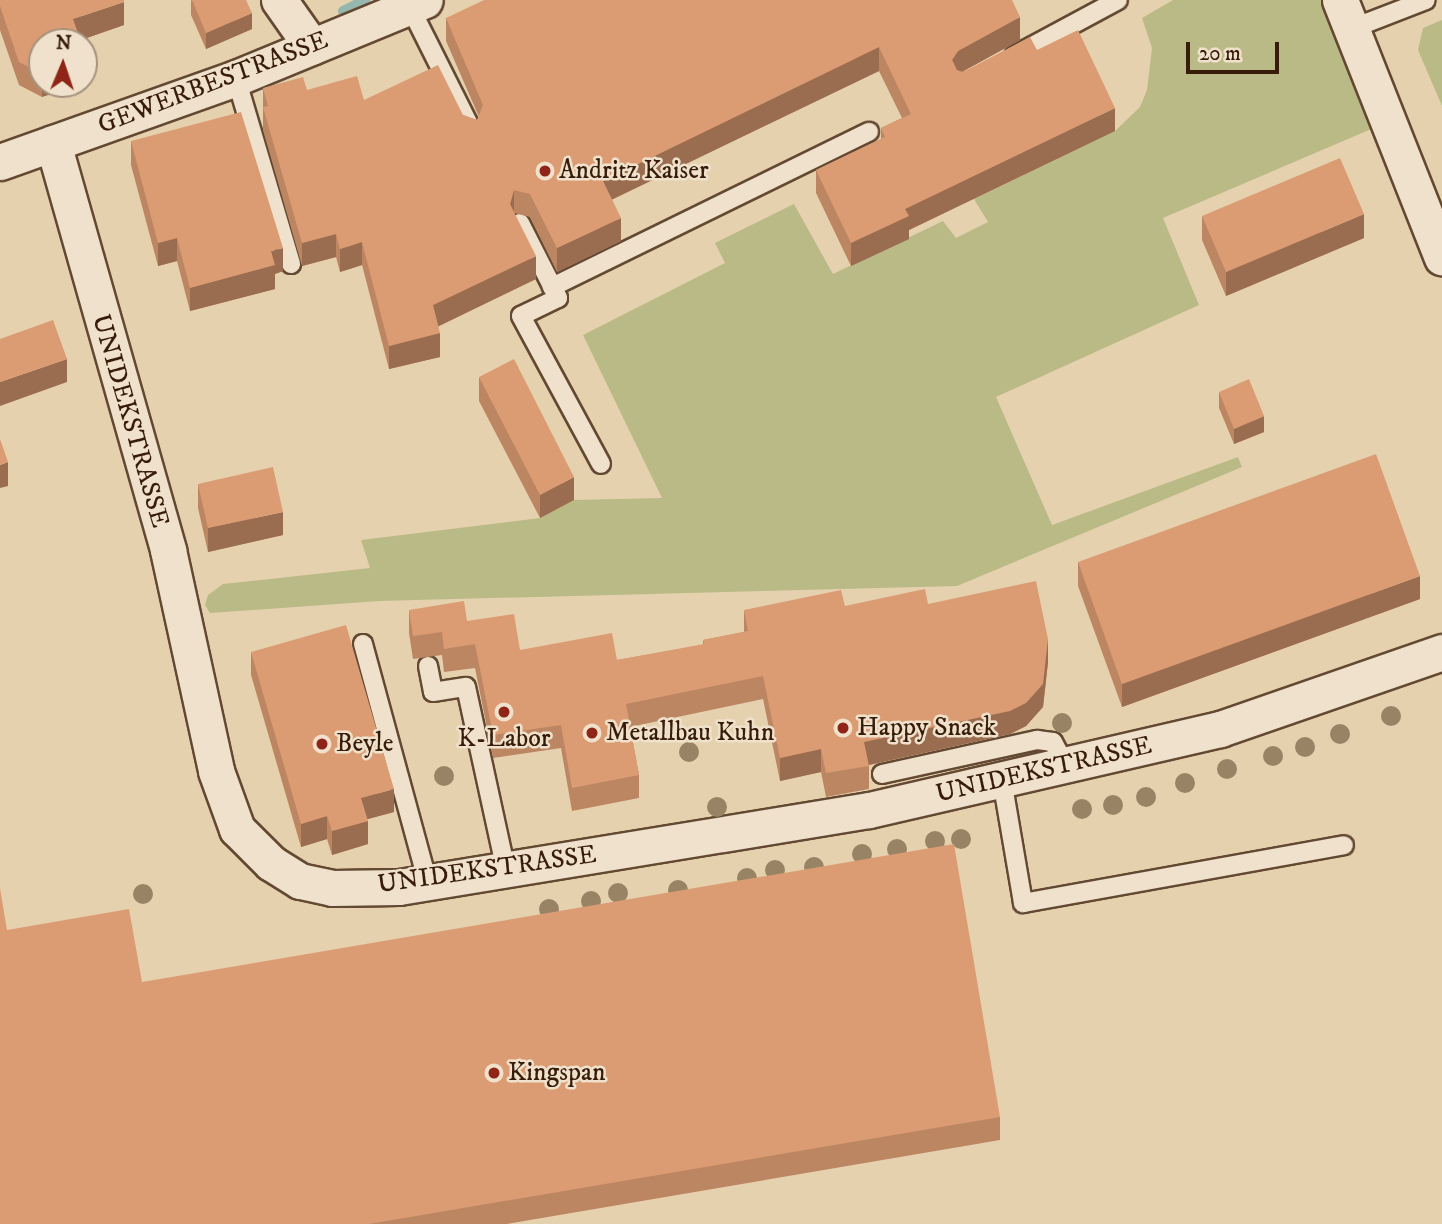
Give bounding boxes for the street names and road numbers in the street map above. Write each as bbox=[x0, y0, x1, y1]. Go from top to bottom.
street label: GEWERBESTRASSE bbox=[94, 25, 332, 141]
street label: UNIDEKSTRASSE bbox=[85, 311, 175, 531]
street label: UNIDEKSTRASSE bbox=[933, 730, 1155, 810]
street label: UNIDEKSTRASSE bbox=[376, 839, 598, 901]

